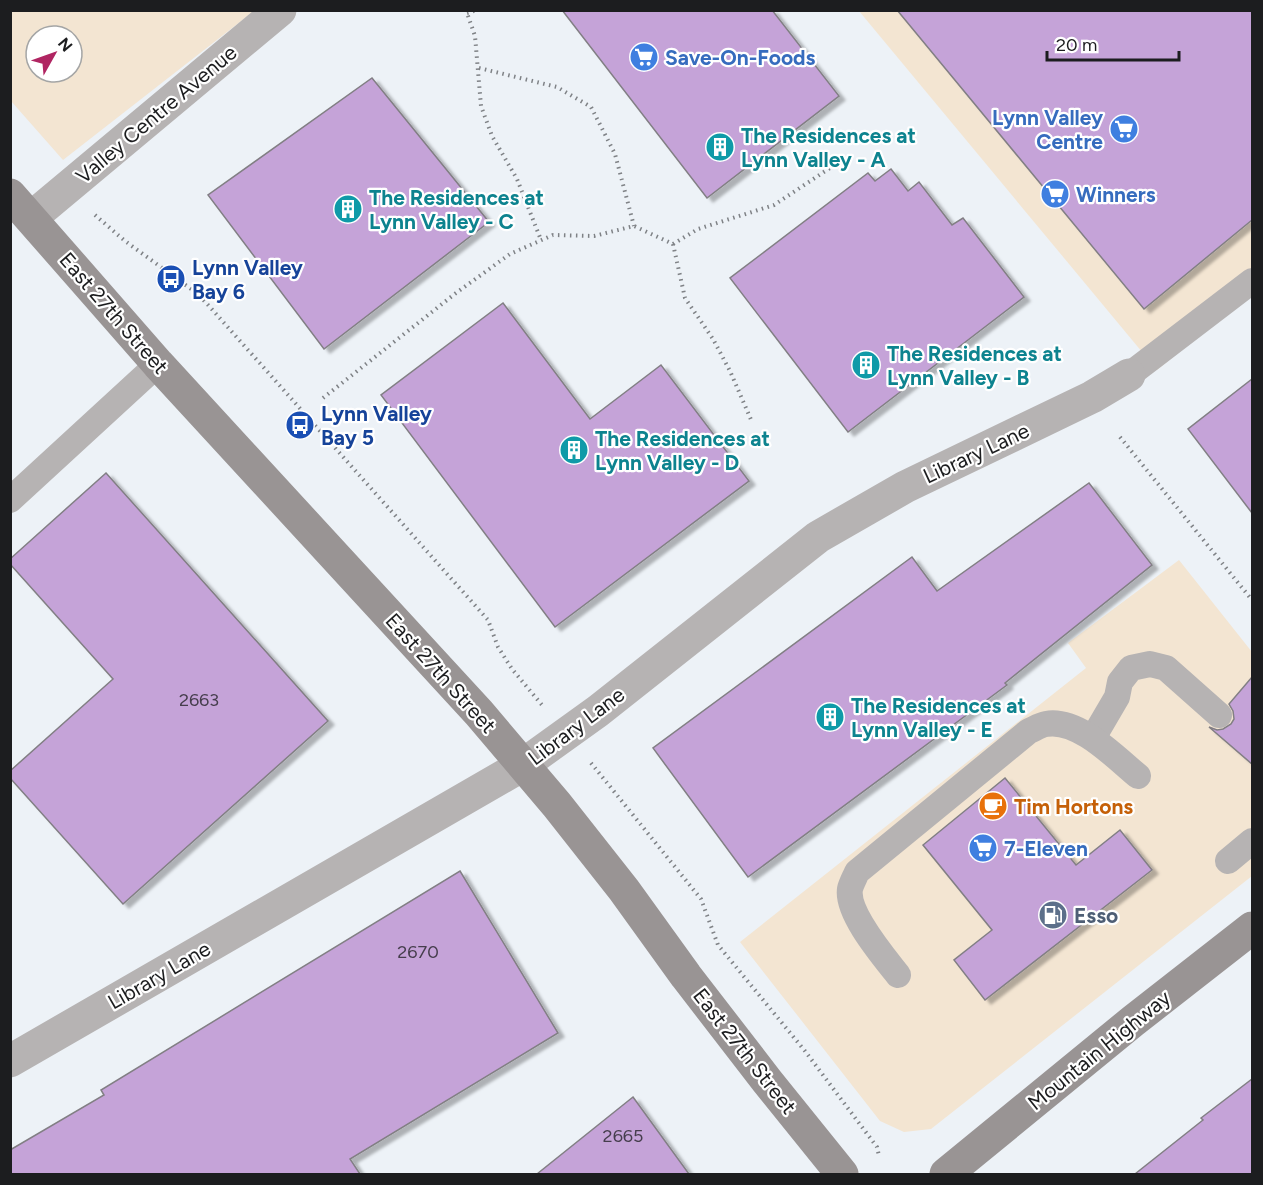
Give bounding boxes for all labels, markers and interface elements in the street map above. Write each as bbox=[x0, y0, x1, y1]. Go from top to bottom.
north arrow bbox=[24, 24, 84, 84]
scale bar bbox=[1047, 24, 1179, 62]
text: N bbox=[54, 34, 76, 56]
text: 20 m bbox=[1056, 34, 1097, 56]
street label: Valley Centre Avenue bbox=[71, 39, 241, 189]
supermarket icon: Save-On-Foods bbox=[628, 41, 660, 73]
place label: Save-On-Foods bbox=[665, 45, 816, 70]
place label: Lynn Valley Centre bbox=[992, 105, 1104, 154]
supermarket icon: Lynn Valley Centre bbox=[1108, 113, 1140, 145]
place label: The Residences at Lynn Valley - A bbox=[741, 123, 916, 172]
building icon: The Residences at Lynn Valley - A bbox=[704, 131, 736, 163]
supermarket icon: Winners bbox=[1039, 178, 1071, 210]
place label: Winners bbox=[1076, 182, 1156, 207]
place label: The Residences at Lynn Valley - C bbox=[369, 185, 544, 234]
building icon: The Residences at Lynn Valley - C bbox=[332, 193, 364, 225]
street label: East 27th Street bbox=[54, 247, 174, 379]
place label: Lynn Valley Bay 6 bbox=[192, 255, 304, 304]
bus stop icon: Lynn Valley Bay 6 bbox=[155, 263, 187, 295]
place label: The Residences at Lynn Valley - B bbox=[887, 341, 1062, 390]
building icon: The Residences at Lynn Valley - B bbox=[850, 349, 882, 381]
place label: Lynn Valley Bay 5 bbox=[321, 401, 433, 450]
bus stop icon: Lynn Valley Bay 5 bbox=[284, 409, 316, 441]
street label: Library Lane bbox=[919, 418, 1033, 488]
place label: The Residences at Lynn Valley - D bbox=[595, 426, 770, 475]
building icon: The Residences at Lynn Valley - D bbox=[558, 434, 590, 466]
street label: East 27th Street bbox=[381, 608, 501, 738]
street label: Library Lane bbox=[523, 682, 629, 770]
house number: 2663 bbox=[179, 689, 219, 711]
place label: The Residences at Lynn Valley - E bbox=[851, 693, 1026, 742]
building icon: The Residences at Lynn Valley - E bbox=[814, 701, 846, 733]
cafe icon: Tim Hortons bbox=[977, 790, 1009, 822]
place label: Tim Hortons bbox=[1014, 794, 1133, 819]
supermarket icon: 7-Eleven bbox=[967, 832, 999, 864]
place label: 7-Eleven bbox=[1004, 836, 1088, 861]
fuel station icon: Esso bbox=[1037, 899, 1069, 931]
place label: Esso bbox=[1074, 903, 1118, 928]
street label: Library Lane bbox=[103, 936, 215, 1014]
house number: 2670 bbox=[397, 941, 439, 963]
street label: East 27th Street bbox=[688, 983, 802, 1119]
street label: Mountain Highway bbox=[1023, 985, 1175, 1115]
house number: 2665 bbox=[603, 1125, 643, 1147]

